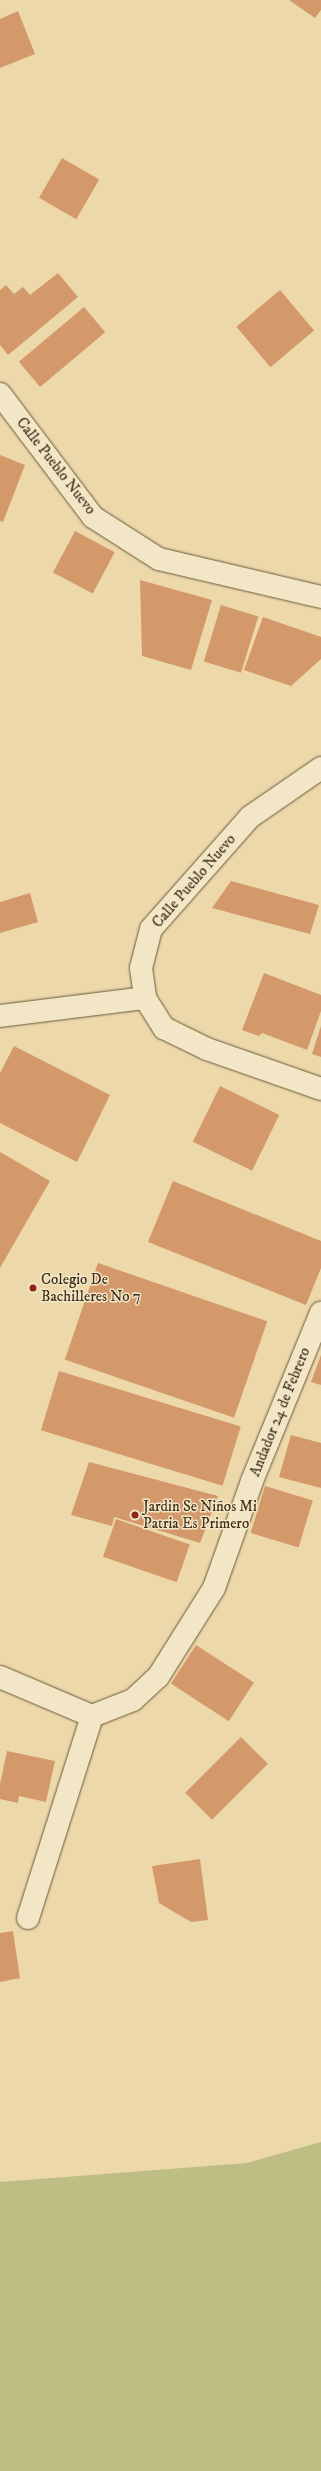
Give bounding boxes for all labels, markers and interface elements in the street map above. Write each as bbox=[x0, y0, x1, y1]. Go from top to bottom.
street label: Calle Pueblo Nuevo bbox=[13, 414, 99, 518]
street label: Calle Pueblo Nuevo bbox=[148, 831, 240, 931]
place label: Colegio De Bachilleres No 7 bbox=[41, 1270, 141, 1305]
marker: Colegio De Bachilleres No 7 bbox=[28, 1283, 38, 1293]
street label: Andador 24 de Febrero bbox=[246, 1345, 314, 1479]
place label: Jardin Se Niños Mi Patria Es Primero bbox=[143, 1497, 257, 1532]
marker: Jardin Se Niños Mi Patria Es Primero bbox=[130, 1510, 140, 1520]

